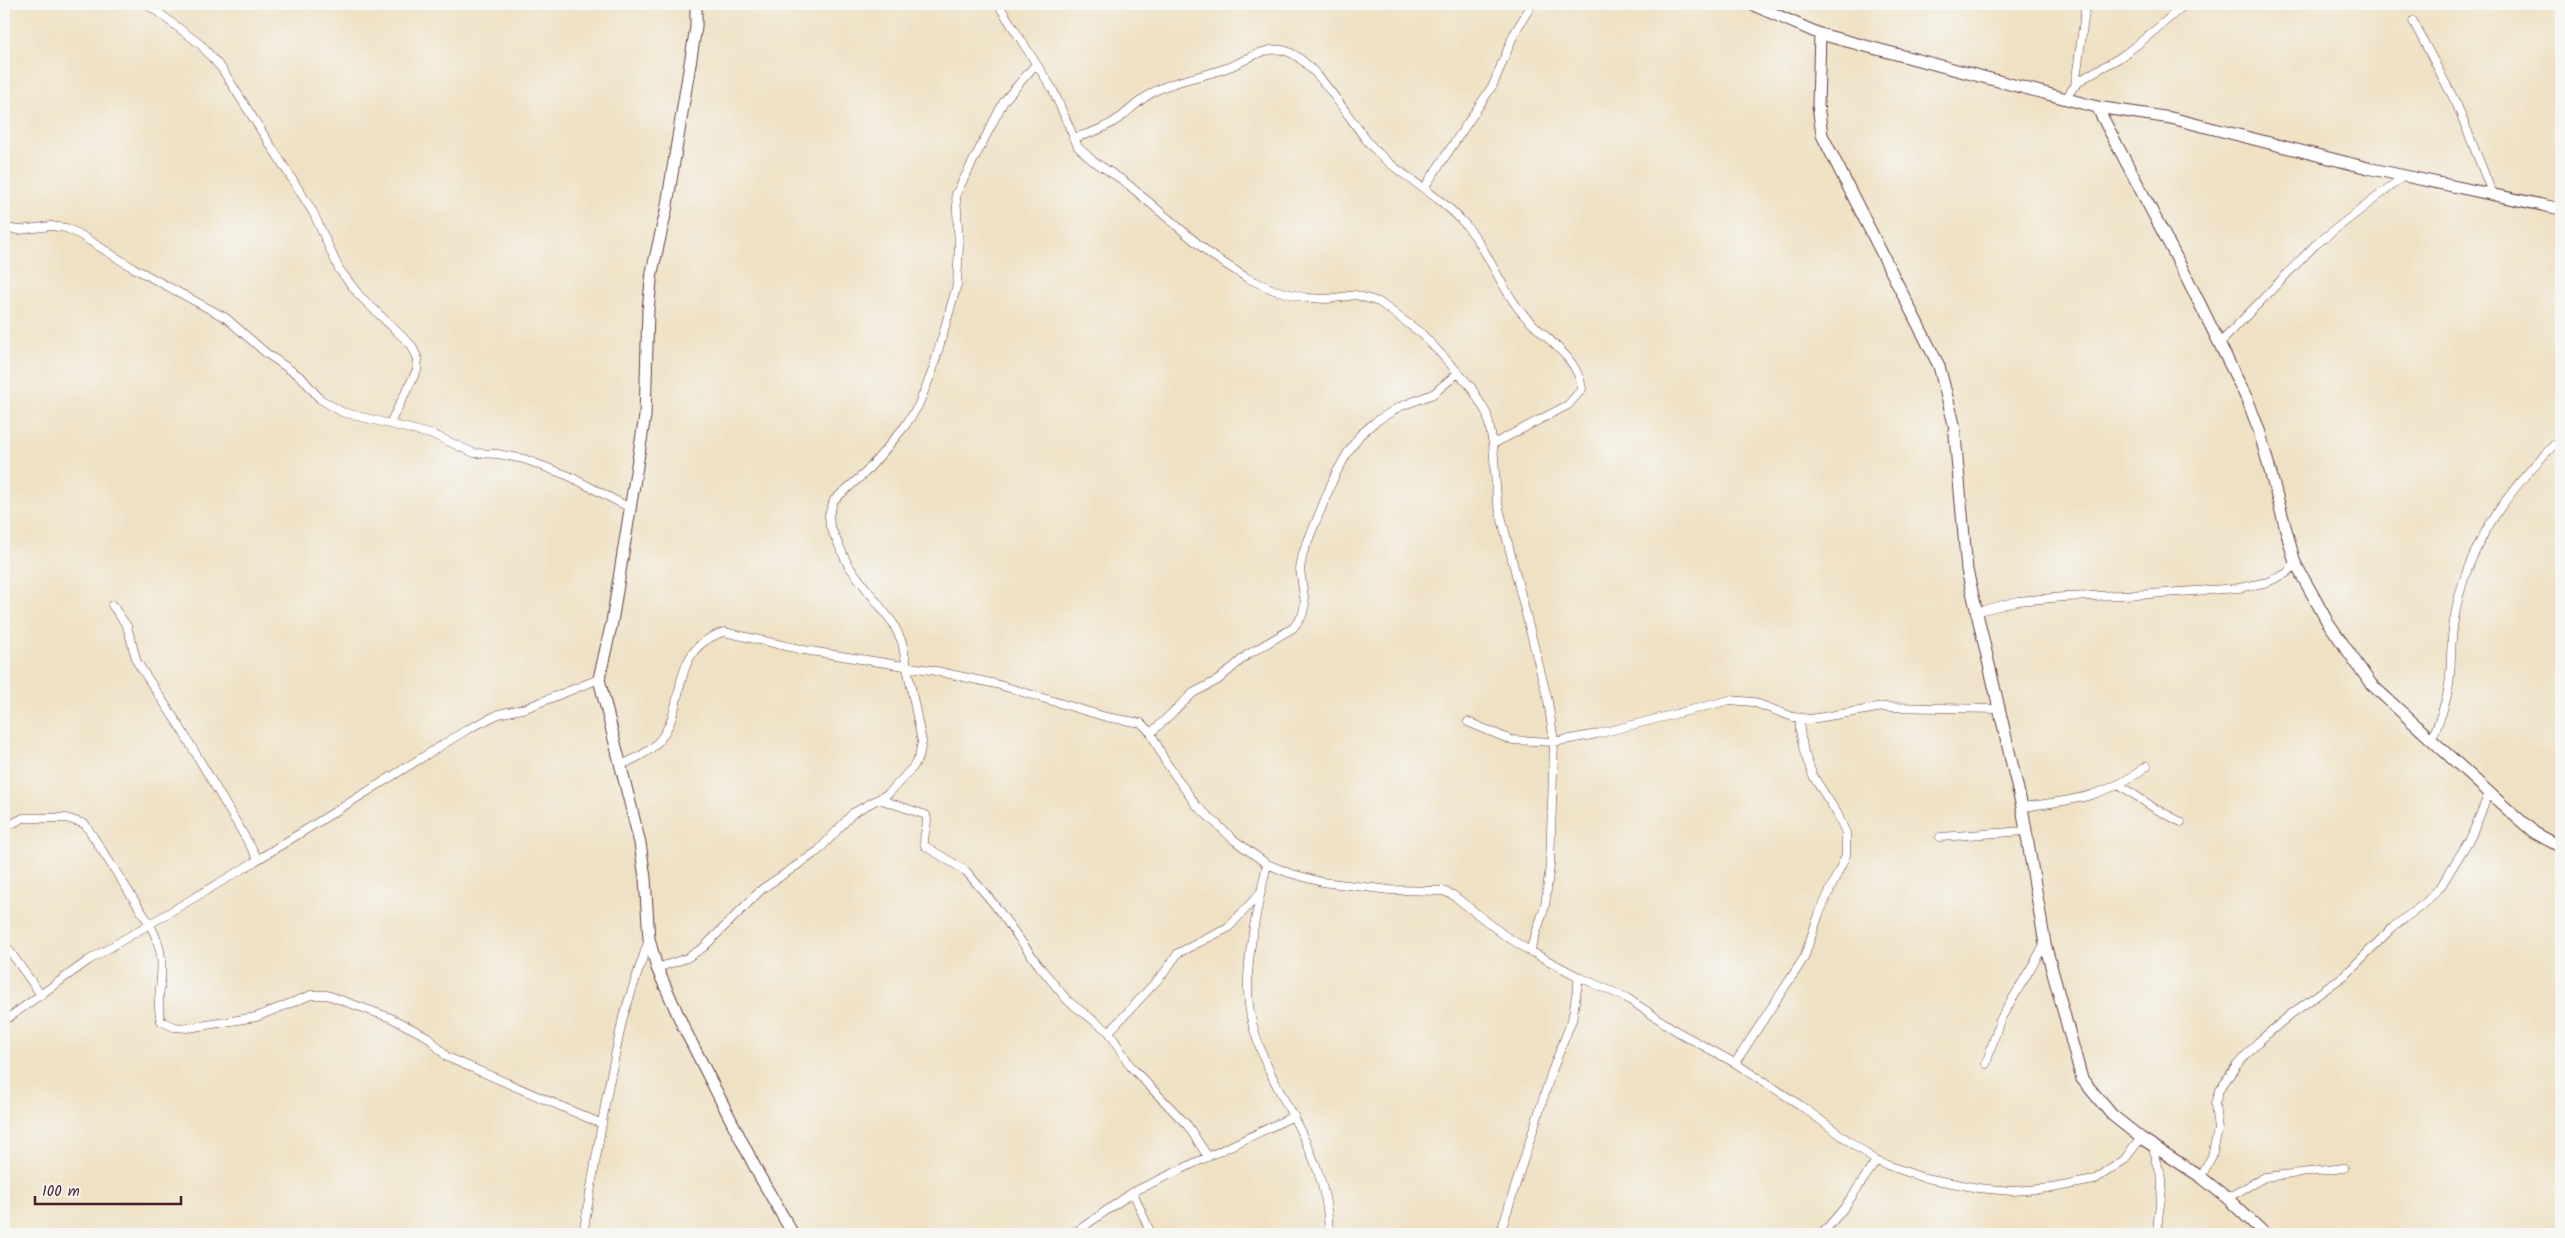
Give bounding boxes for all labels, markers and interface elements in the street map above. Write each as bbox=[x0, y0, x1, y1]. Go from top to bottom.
scale bar bbox=[35, 1173, 181, 1205]
text: 100 m bbox=[42, 1180, 80, 1204]

